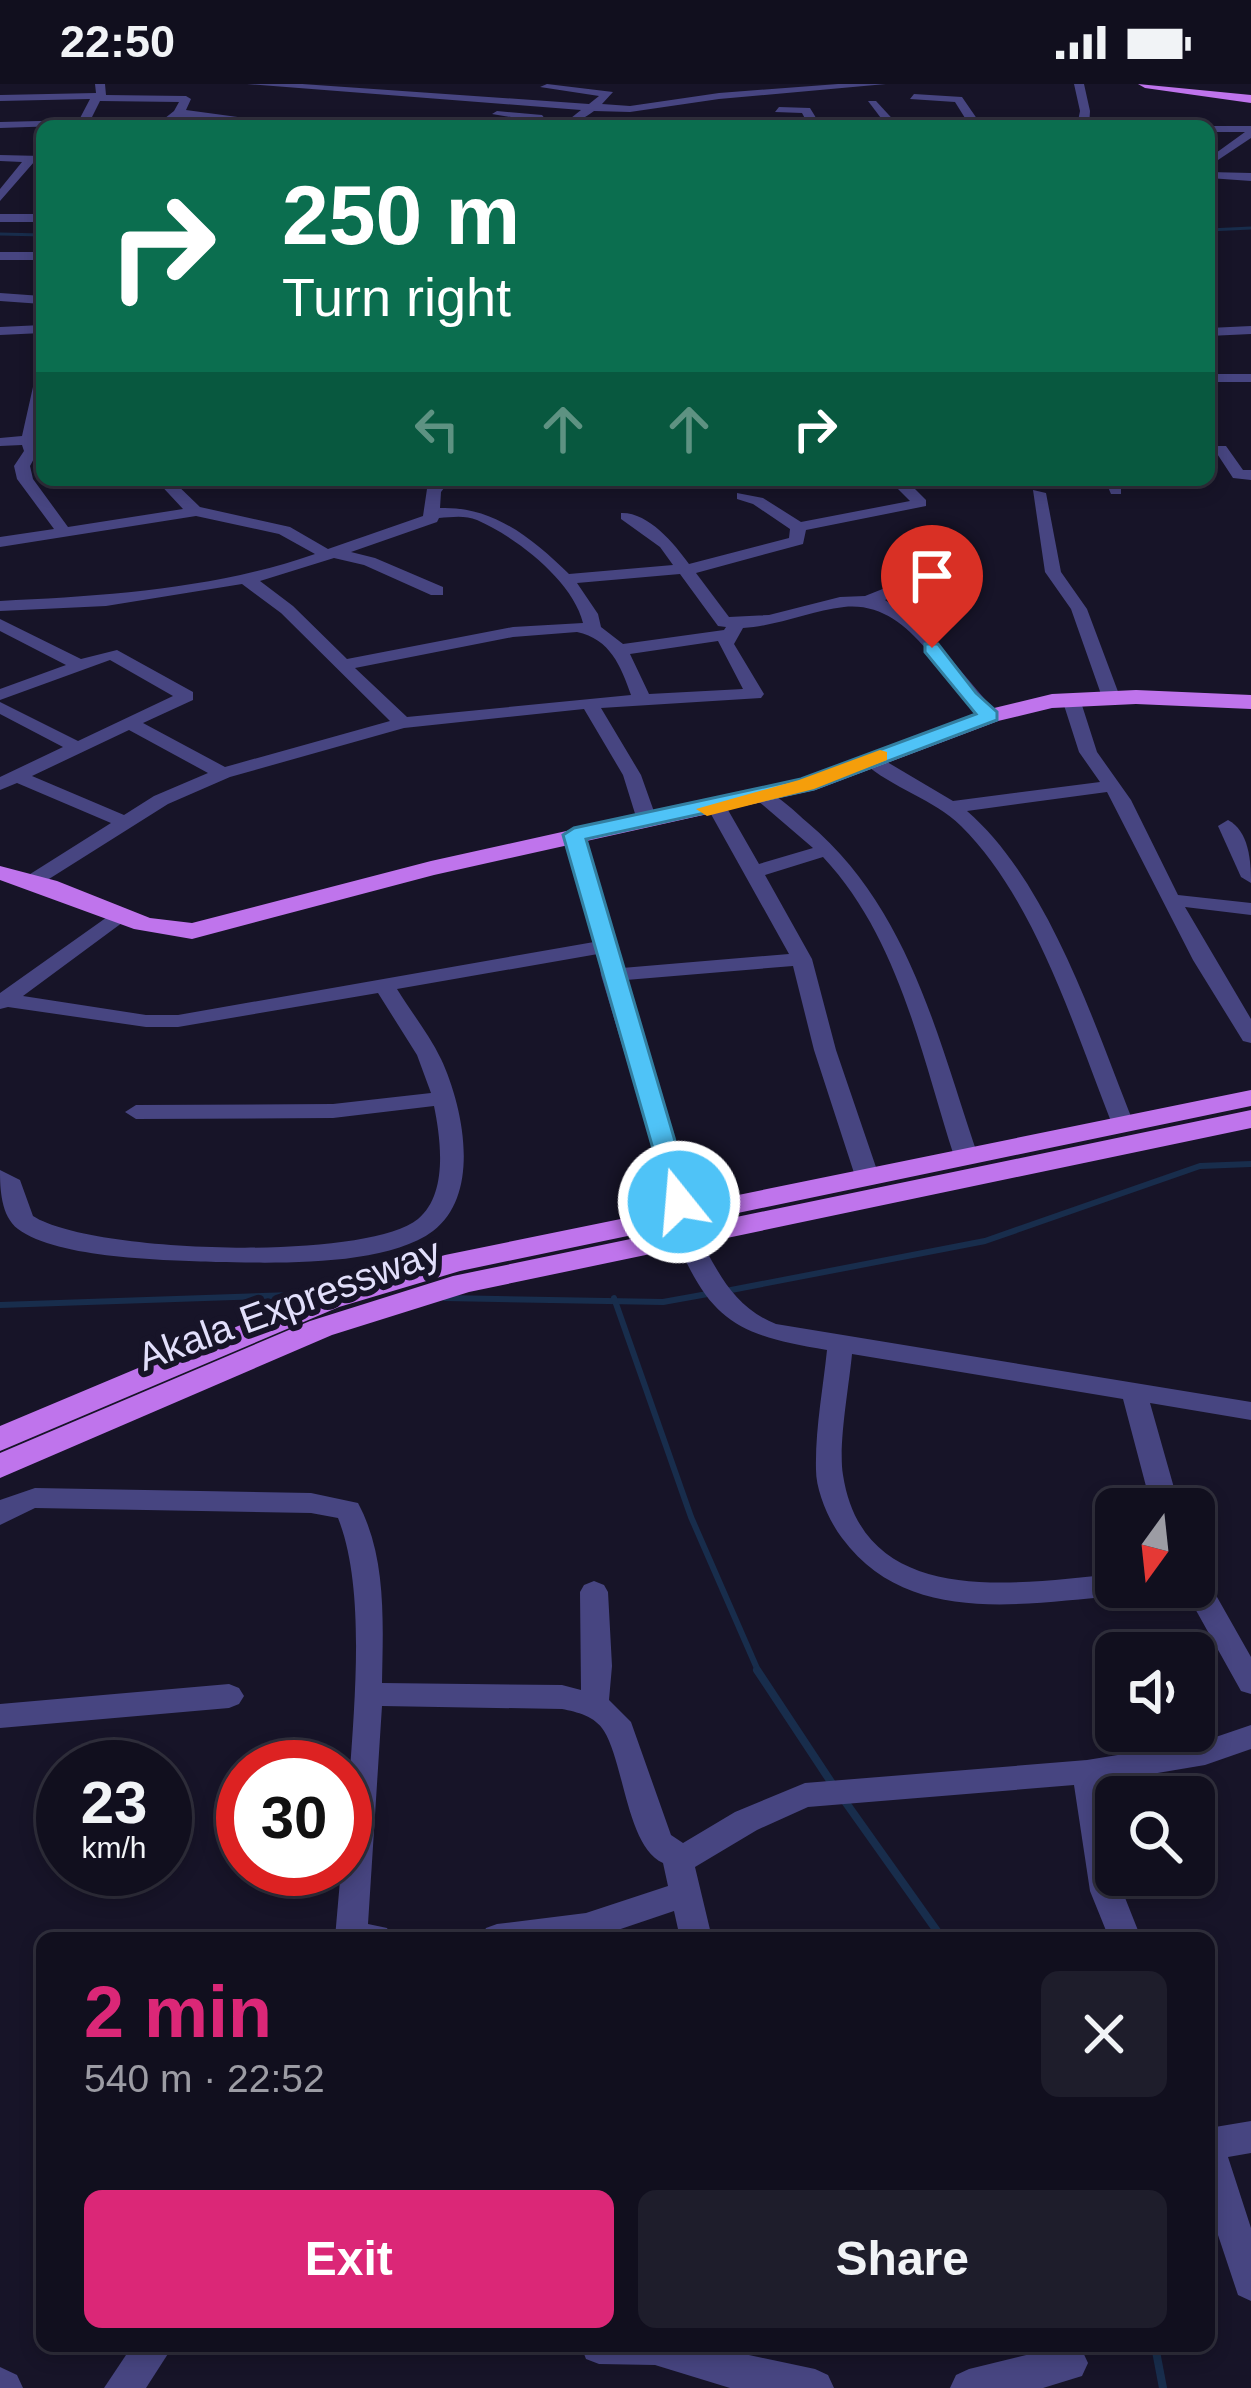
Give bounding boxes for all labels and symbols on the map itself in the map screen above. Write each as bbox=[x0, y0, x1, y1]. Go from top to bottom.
pin bbox=[881, 525, 983, 648]
position arrow bbox=[616, 1139, 742, 1265]
street label: Akala Expressway bbox=[132, 1229, 447, 1379]
north arrow bbox=[1095, 1488, 1215, 1608]
speed limit sign: 30 bbox=[216, 1740, 372, 1896]

